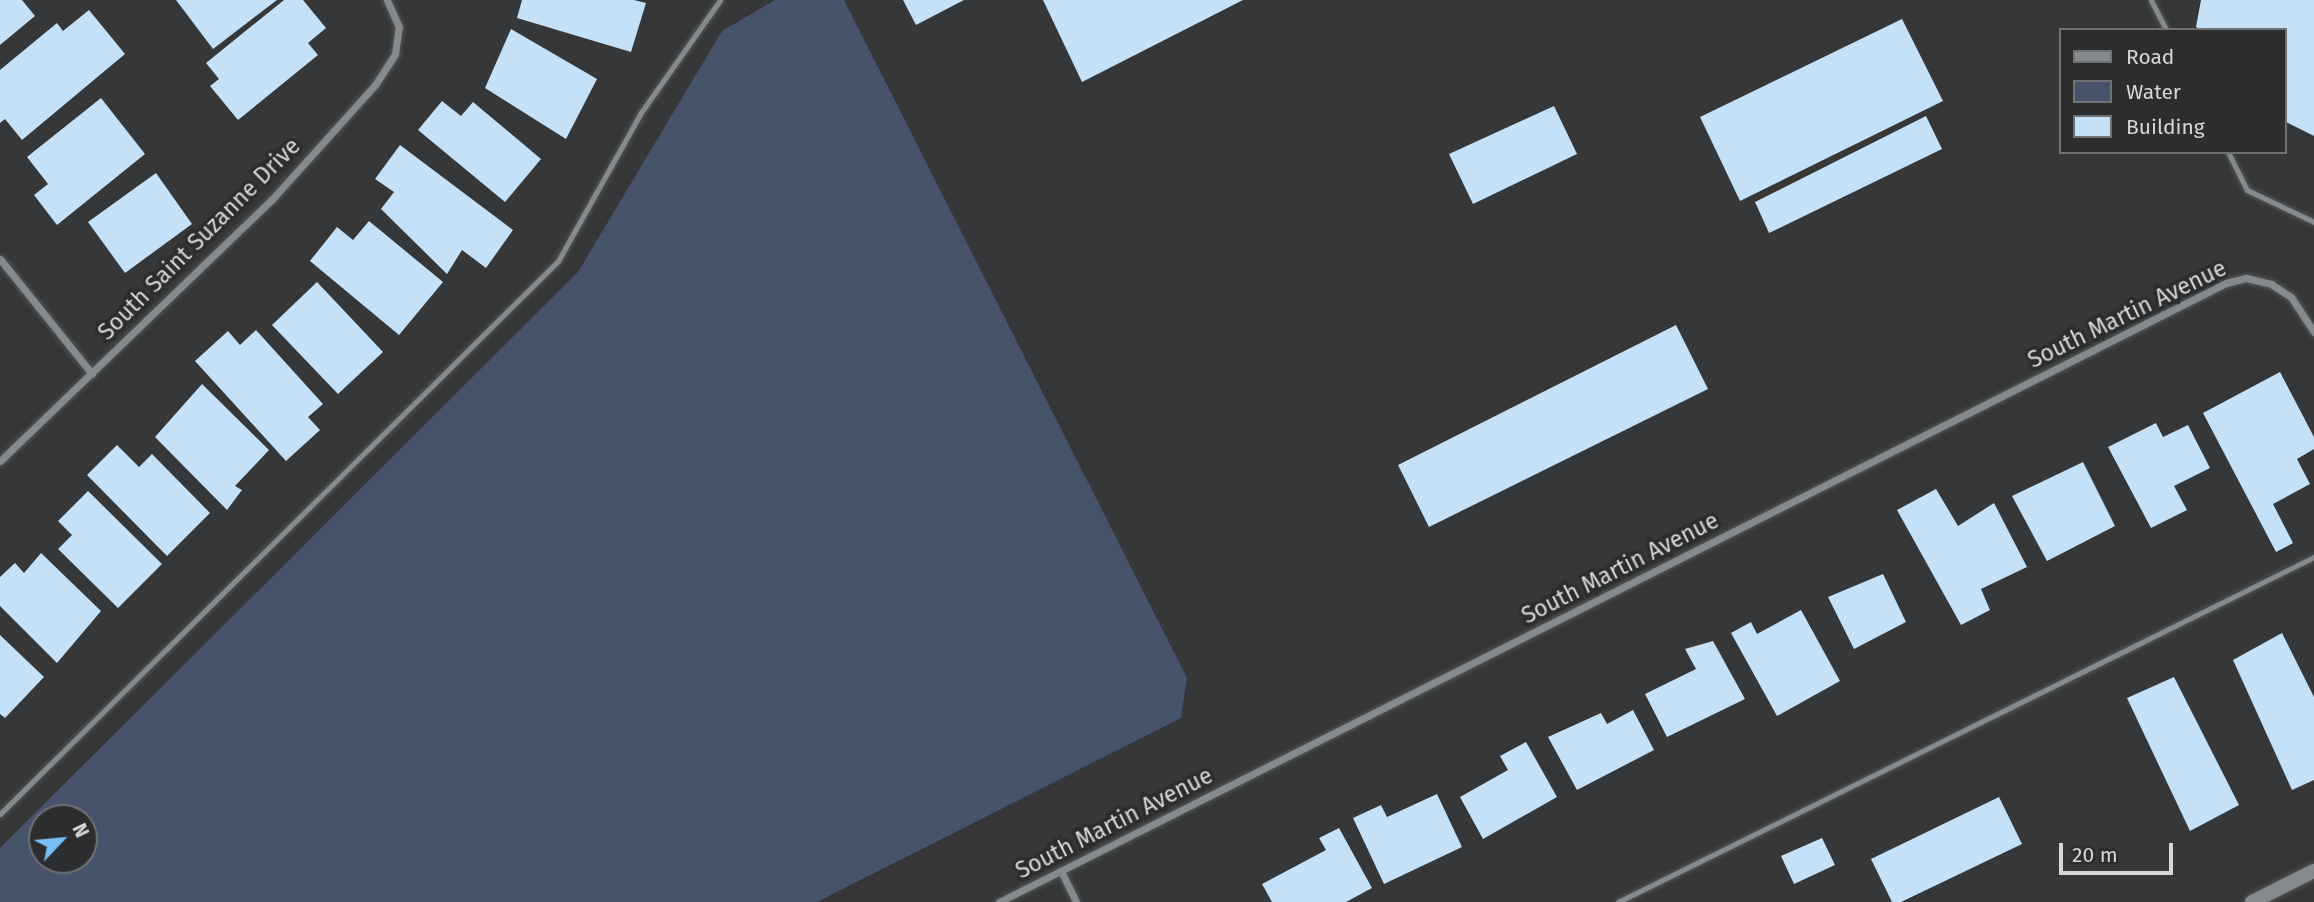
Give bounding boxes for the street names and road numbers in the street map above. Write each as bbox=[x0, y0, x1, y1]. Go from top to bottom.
street label: South Saint Suzanne Drive bbox=[92, 132, 306, 346]
street label: South Martin Avenue bbox=[2023, 254, 2231, 374]
street label: South Martin Avenue bbox=[1517, 506, 1723, 630]
street label: South Martin Avenue bbox=[1011, 761, 1217, 885]

